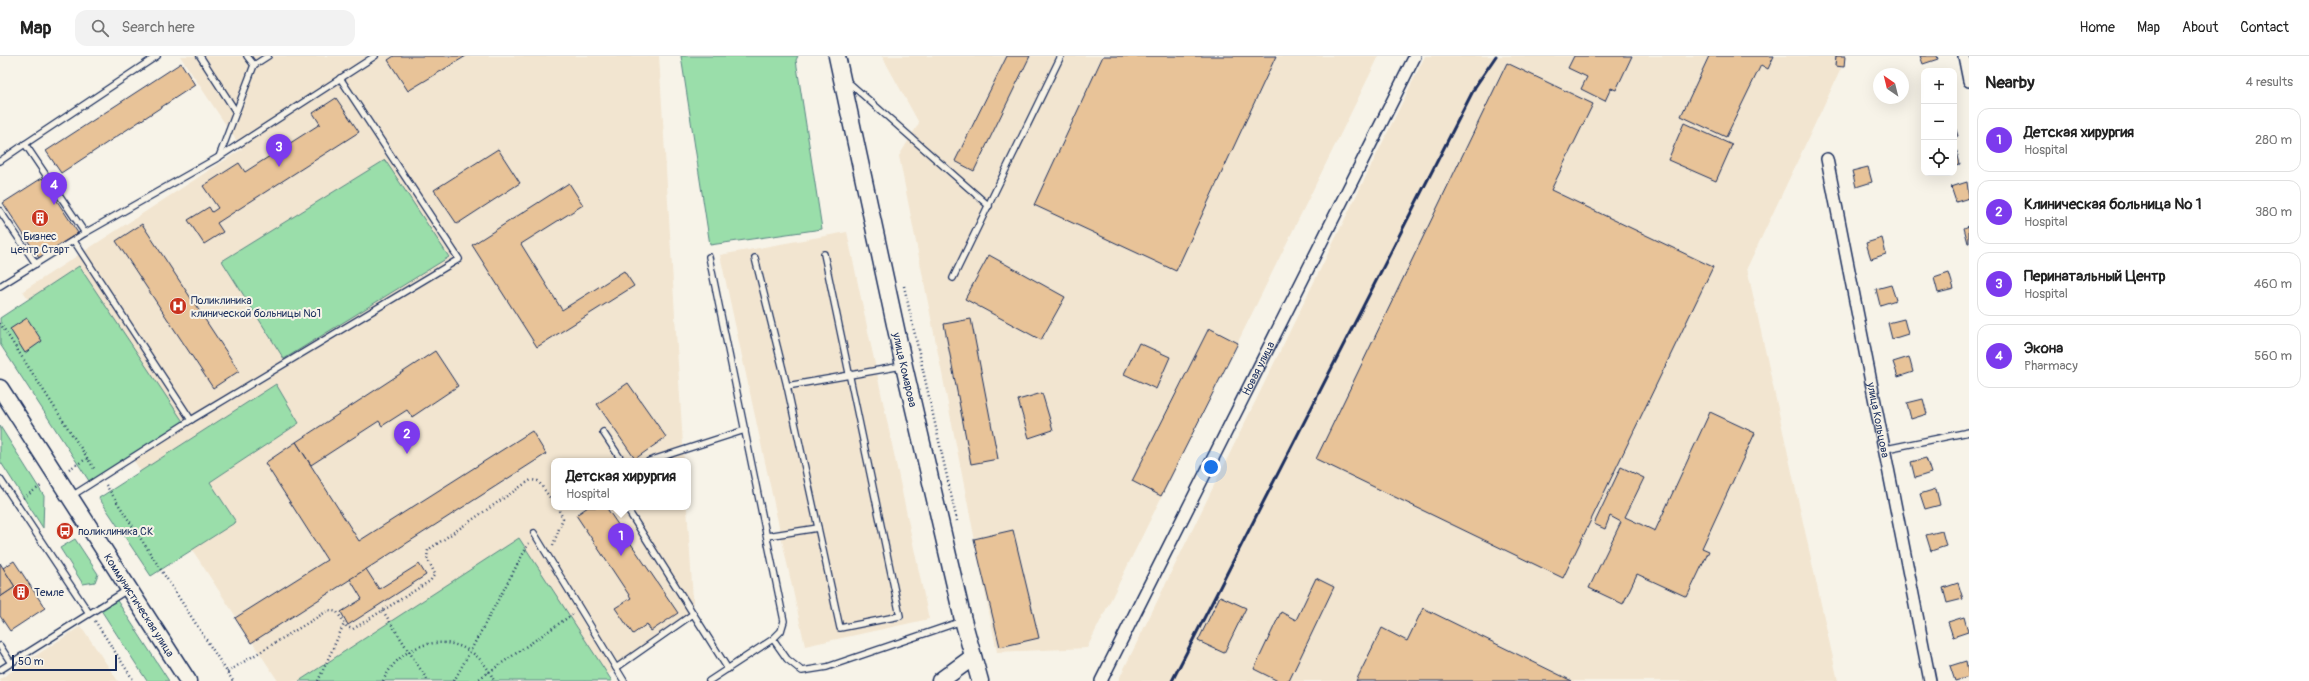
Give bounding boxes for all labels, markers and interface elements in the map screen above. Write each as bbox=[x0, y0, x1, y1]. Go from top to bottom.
search box bbox=[75, 10, 355, 46]
text: Map bbox=[20, 16, 51, 40]
icon: search bbox=[89, 17, 111, 39]
text: Search here bbox=[121, 18, 195, 37]
text: Home bbox=[2080, 19, 2115, 36]
text: Map bbox=[2137, 19, 2160, 36]
text: About bbox=[2182, 19, 2218, 36]
text: Contact bbox=[2240, 19, 2289, 36]
north arrow bbox=[1873, 68, 1909, 104]
map controls bbox=[1921, 68, 1957, 176]
button: + bbox=[1921, 68, 1957, 104]
text: Nearby bbox=[1985, 72, 2034, 93]
text: 4 results bbox=[2246, 74, 2293, 90]
button: − bbox=[1921, 104, 1957, 140]
text: Детская хирургия bbox=[2024, 123, 2134, 142]
text: 1 bbox=[1996, 132, 2002, 148]
text: 280 m bbox=[2255, 132, 2292, 148]
pin: 3 bbox=[266, 134, 292, 167]
button: locate bbox=[1921, 140, 1957, 176]
text: Hospital bbox=[2024, 142, 2068, 158]
pin: 4 bbox=[41, 172, 67, 205]
text: Клиническая больница № 1 bbox=[2024, 195, 2202, 214]
text: 2 bbox=[1995, 204, 2003, 220]
text: 380 m bbox=[2255, 204, 2292, 220]
building icon: Бизнес центр Старт bbox=[30, 208, 50, 228]
text: Hospital bbox=[2024, 214, 2068, 230]
place label: Бизнес центр Старт bbox=[10, 230, 70, 256]
text: Перинатальный Центр bbox=[2024, 267, 2166, 286]
text: 3 bbox=[1995, 276, 2003, 292]
text: 460 m bbox=[2254, 276, 2292, 292]
text: Hospital bbox=[2024, 286, 2068, 302]
place label: Поликлиника клинической больницы №1 bbox=[191, 294, 321, 320]
hospital icon: Поликлиника клинической больницы №1 bbox=[168, 296, 188, 316]
street label: улица Комарова bbox=[890, 330, 920, 408]
street label: Новая улица bbox=[1239, 339, 1277, 397]
text: Экона bbox=[2024, 339, 2063, 358]
text: 4 bbox=[1995, 348, 2003, 364]
text: 560 m bbox=[2254, 348, 2292, 364]
text: Pharmacy bbox=[2024, 358, 2078, 374]
street label: улица Кольцова bbox=[1865, 380, 1892, 459]
pin: 2 bbox=[394, 421, 420, 454]
your location bbox=[1201, 457, 1221, 477]
popup bbox=[551, 458, 691, 510]
text: Детская хирургия bbox=[566, 467, 676, 486]
text: Hospital bbox=[566, 486, 610, 502]
bus stop icon: поликлиника СК bbox=[55, 521, 75, 541]
pin: 1 bbox=[608, 523, 634, 556]
place label: поликлиника СК bbox=[78, 525, 153, 538]
street label: Коммунистическая улица bbox=[101, 551, 177, 659]
building icon: Темле bbox=[11, 582, 31, 602]
place label: Темле bbox=[34, 586, 65, 599]
scale bar bbox=[12, 653, 117, 672]
text: 50 m bbox=[18, 655, 44, 668]

